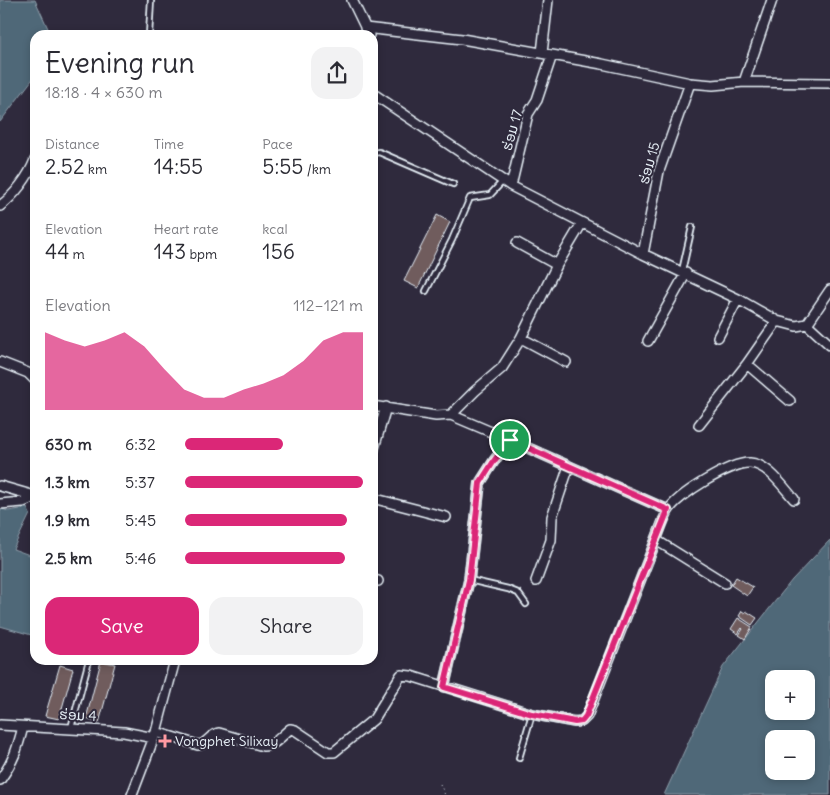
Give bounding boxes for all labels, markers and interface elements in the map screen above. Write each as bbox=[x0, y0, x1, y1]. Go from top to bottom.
text: Evening run bbox=[45, 45, 195, 81]
button: share bbox=[311, 47, 363, 99]
text: 18:18 · 4 × 630 m bbox=[45, 82, 163, 102]
street label: ຮ່ອມ 17 bbox=[498, 107, 526, 152]
text: Distance bbox=[45, 135, 100, 153]
text: Time bbox=[154, 135, 184, 153]
text: Pace bbox=[262, 135, 293, 153]
street label: ຮ່ອມ 15 bbox=[634, 140, 664, 186]
text: 2.52 bbox=[45, 153, 84, 180]
text: 14:55 bbox=[154, 153, 203, 180]
text: 5:55 bbox=[262, 153, 303, 180]
text: km bbox=[84, 160, 107, 178]
text: /km bbox=[303, 160, 331, 178]
text: Elevation bbox=[45, 220, 102, 238]
text: Heart rate bbox=[154, 220, 219, 238]
text: kcal bbox=[262, 220, 288, 238]
text: 44 bbox=[45, 238, 69, 265]
text: 143 bbox=[154, 238, 186, 265]
text: 156 bbox=[262, 238, 295, 265]
text: m bbox=[69, 245, 85, 263]
text: bpm bbox=[186, 245, 217, 263]
text: Elevation bbox=[45, 295, 111, 315]
text: 112–121 m bbox=[293, 295, 363, 315]
pin bbox=[489, 419, 531, 461]
icon: arrive bbox=[496, 426, 524, 454]
text: 630 m bbox=[45, 434, 92, 454]
text: 6:32 bbox=[125, 434, 156, 454]
text: 1.3 km bbox=[45, 472, 90, 492]
text: 5:37 bbox=[125, 472, 155, 492]
text: 1.9 km bbox=[45, 510, 90, 530]
text: 5:45 bbox=[125, 510, 156, 530]
text: 2.5 km bbox=[45, 548, 92, 568]
text: 5:46 bbox=[125, 548, 156, 568]
button: Save bbox=[45, 597, 199, 655]
button: Share bbox=[209, 597, 363, 655]
map controls bbox=[765, 670, 815, 780]
button: + bbox=[765, 670, 815, 720]
street label: ຮ່ອມ 4 bbox=[59, 705, 97, 725]
button: − bbox=[765, 730, 815, 780]
place label: Vongphet Silixay bbox=[175, 732, 278, 750]
marker: Vongphet Silixay bbox=[159, 735, 171, 747]

